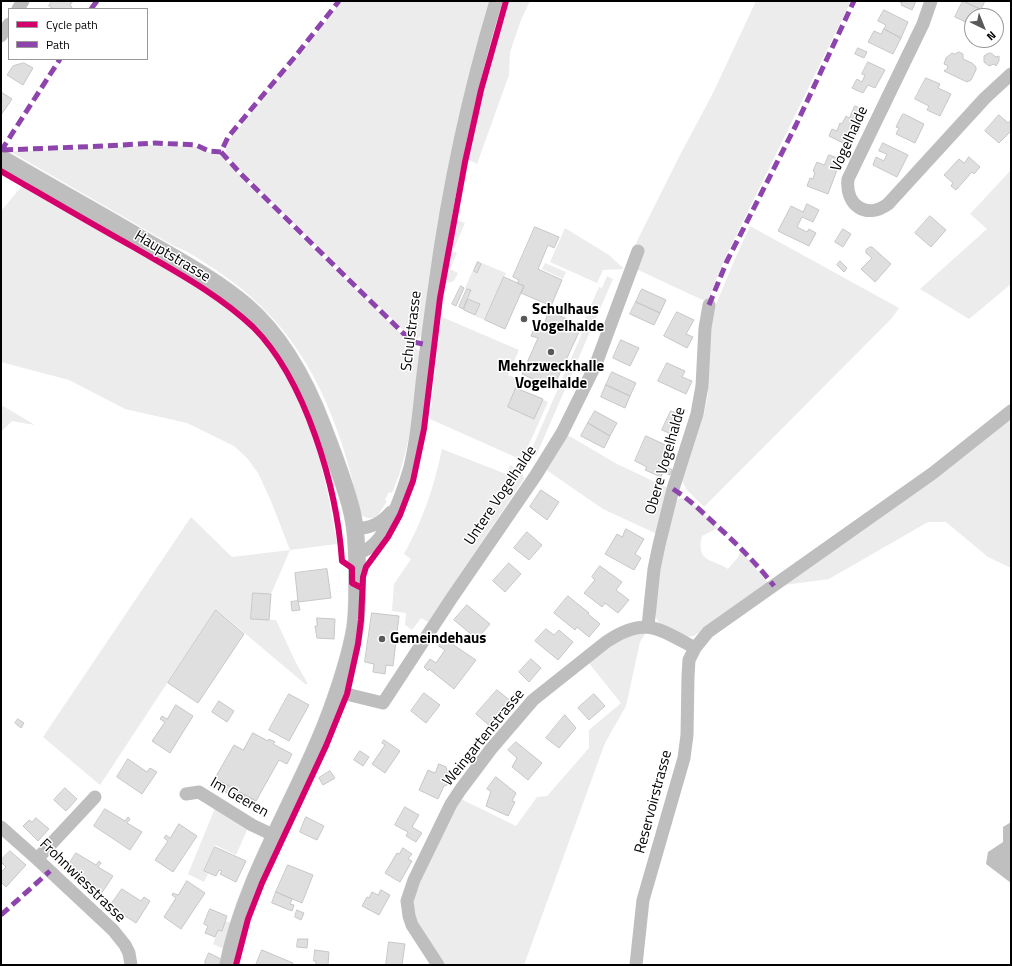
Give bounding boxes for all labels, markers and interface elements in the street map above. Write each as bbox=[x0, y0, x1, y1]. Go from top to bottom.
legend bbox=[8, 8, 148, 60]
north arrow bbox=[964, 8, 1004, 48]
text: Cycle path bbox=[46, 15, 98, 34]
text: N bbox=[983, 28, 1000, 44]
text: Path bbox=[46, 35, 70, 54]
street label: Vogelhalde bbox=[828, 104, 872, 174]
street label: Hauptstrasse bbox=[131, 227, 213, 287]
street label: Schulstrasse bbox=[398, 290, 426, 372]
place label: Schulhaus Vogelhalde bbox=[532, 301, 604, 336]
marker: Schulhaus Vogelhalde bbox=[519, 314, 529, 324]
marker: Mehrzweckhalle Vogelhalde bbox=[546, 347, 556, 357]
place label: Mehrzweckhalle Vogelhalde bbox=[498, 358, 604, 393]
street label: Obere Vogelhalde bbox=[642, 405, 690, 517]
street label: Untere Vogelhalde bbox=[461, 443, 541, 549]
place label: Gemeindehaus bbox=[390, 630, 486, 648]
marker: Gemeindehaus bbox=[377, 634, 387, 644]
street label: Weingartenstrasse bbox=[439, 686, 529, 790]
street label: Reservoirstrasse bbox=[632, 748, 676, 856]
street label: Im Geeren bbox=[207, 774, 271, 822]
street label: Frohnwiesstrasse bbox=[35, 836, 129, 926]

